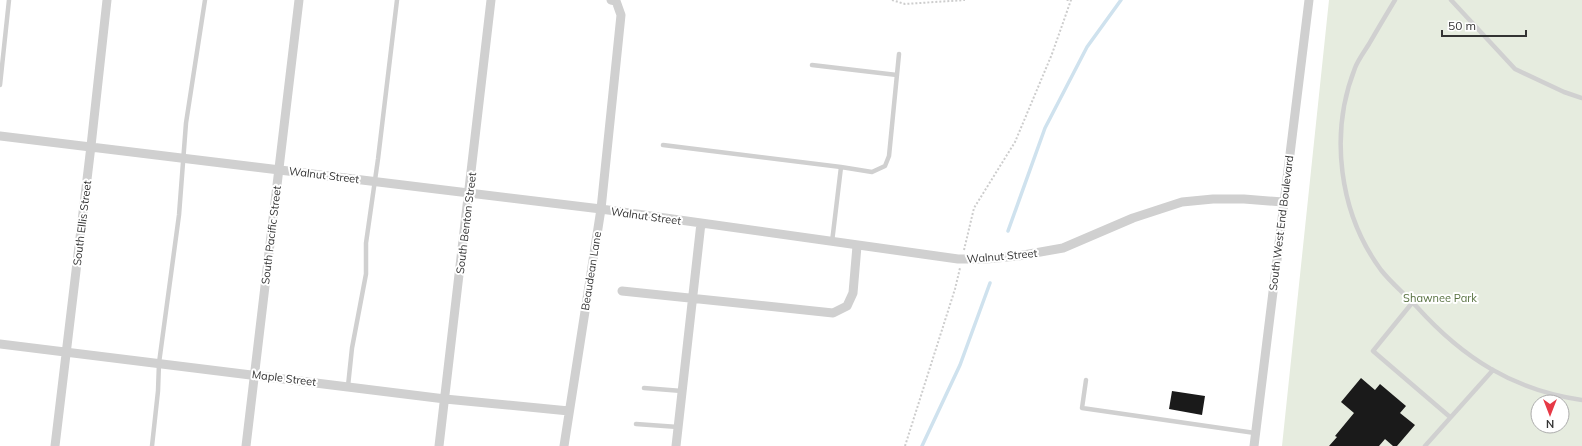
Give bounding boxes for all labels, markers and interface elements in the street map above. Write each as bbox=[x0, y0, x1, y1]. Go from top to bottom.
scale bar bbox=[1442, 12, 1526, 38]
text: 50 m bbox=[1448, 18, 1476, 33]
street label: South West End Boulevard bbox=[1266, 155, 1296, 291]
street label: Walnut Street bbox=[288, 164, 360, 186]
street label: South Benton Street bbox=[453, 171, 479, 275]
street label: South Ellis Street bbox=[70, 179, 94, 266]
street label: South Pacific Street bbox=[258, 185, 284, 285]
street label: Walnut Street bbox=[610, 204, 682, 228]
street label: Beaudean Lane bbox=[578, 230, 604, 312]
street label: Walnut Street bbox=[966, 246, 1038, 266]
park label: Shawnee Park bbox=[1403, 291, 1477, 305]
street label: Maple Street bbox=[251, 367, 317, 389]
north arrow bbox=[1530, 394, 1570, 434]
text: N bbox=[1546, 417, 1554, 431]

